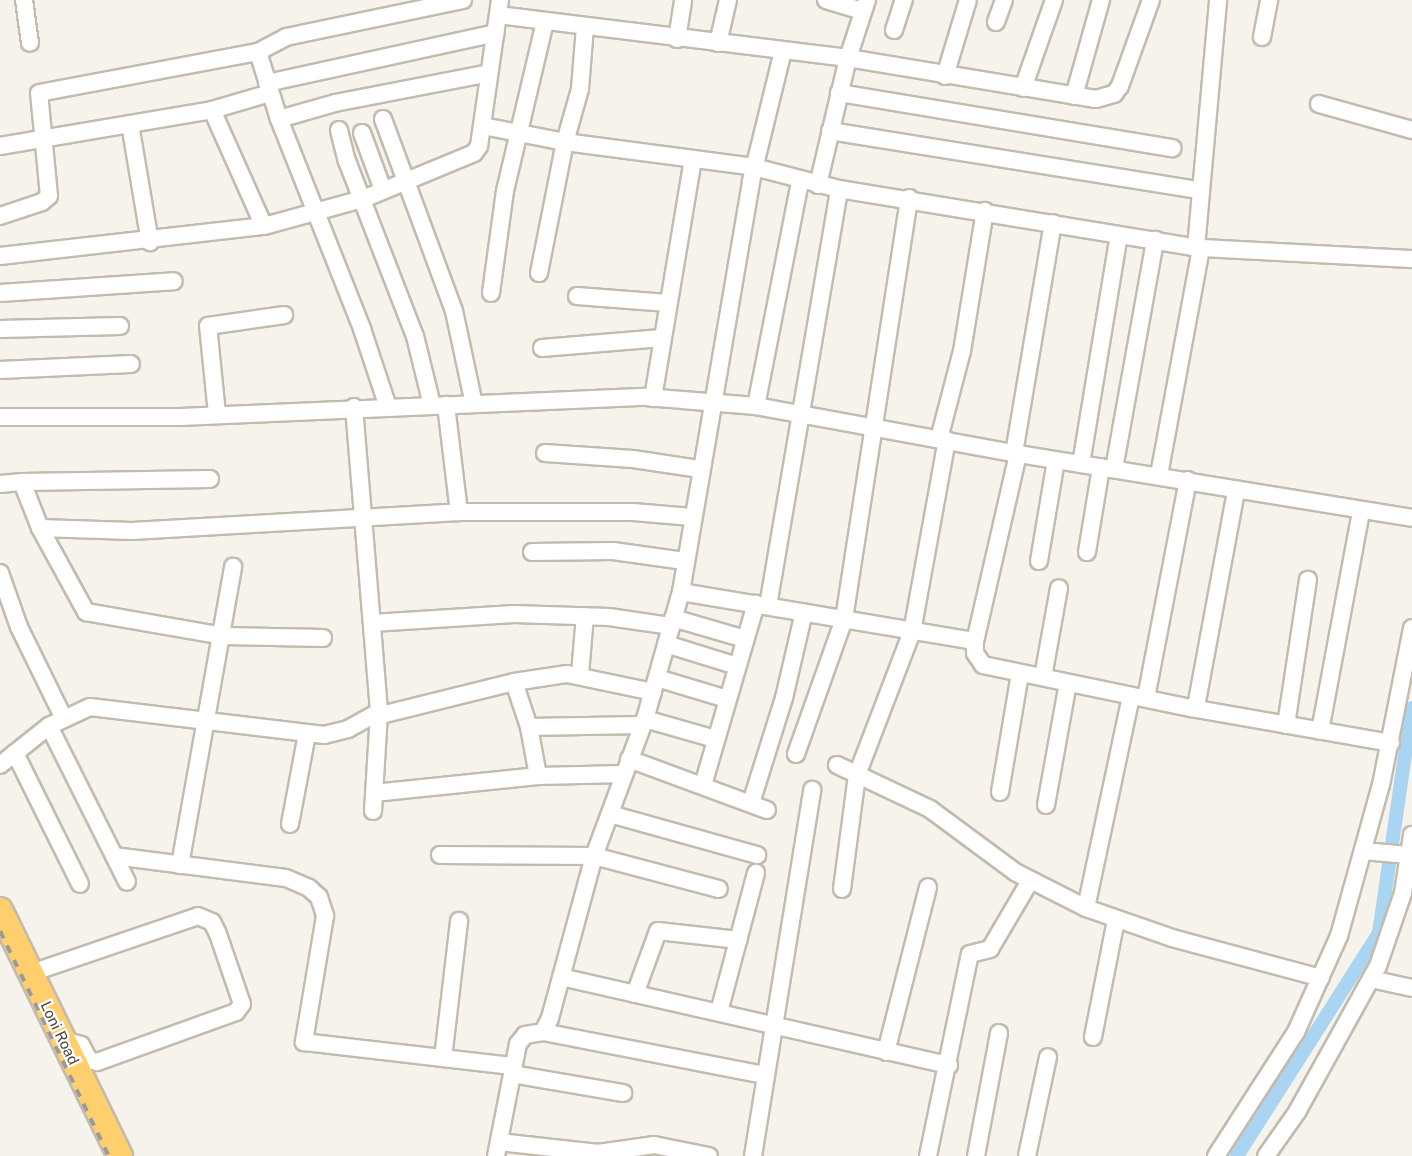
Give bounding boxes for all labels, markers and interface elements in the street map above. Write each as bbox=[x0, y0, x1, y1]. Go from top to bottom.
street label: Loni Road bbox=[37, 998, 83, 1068]

